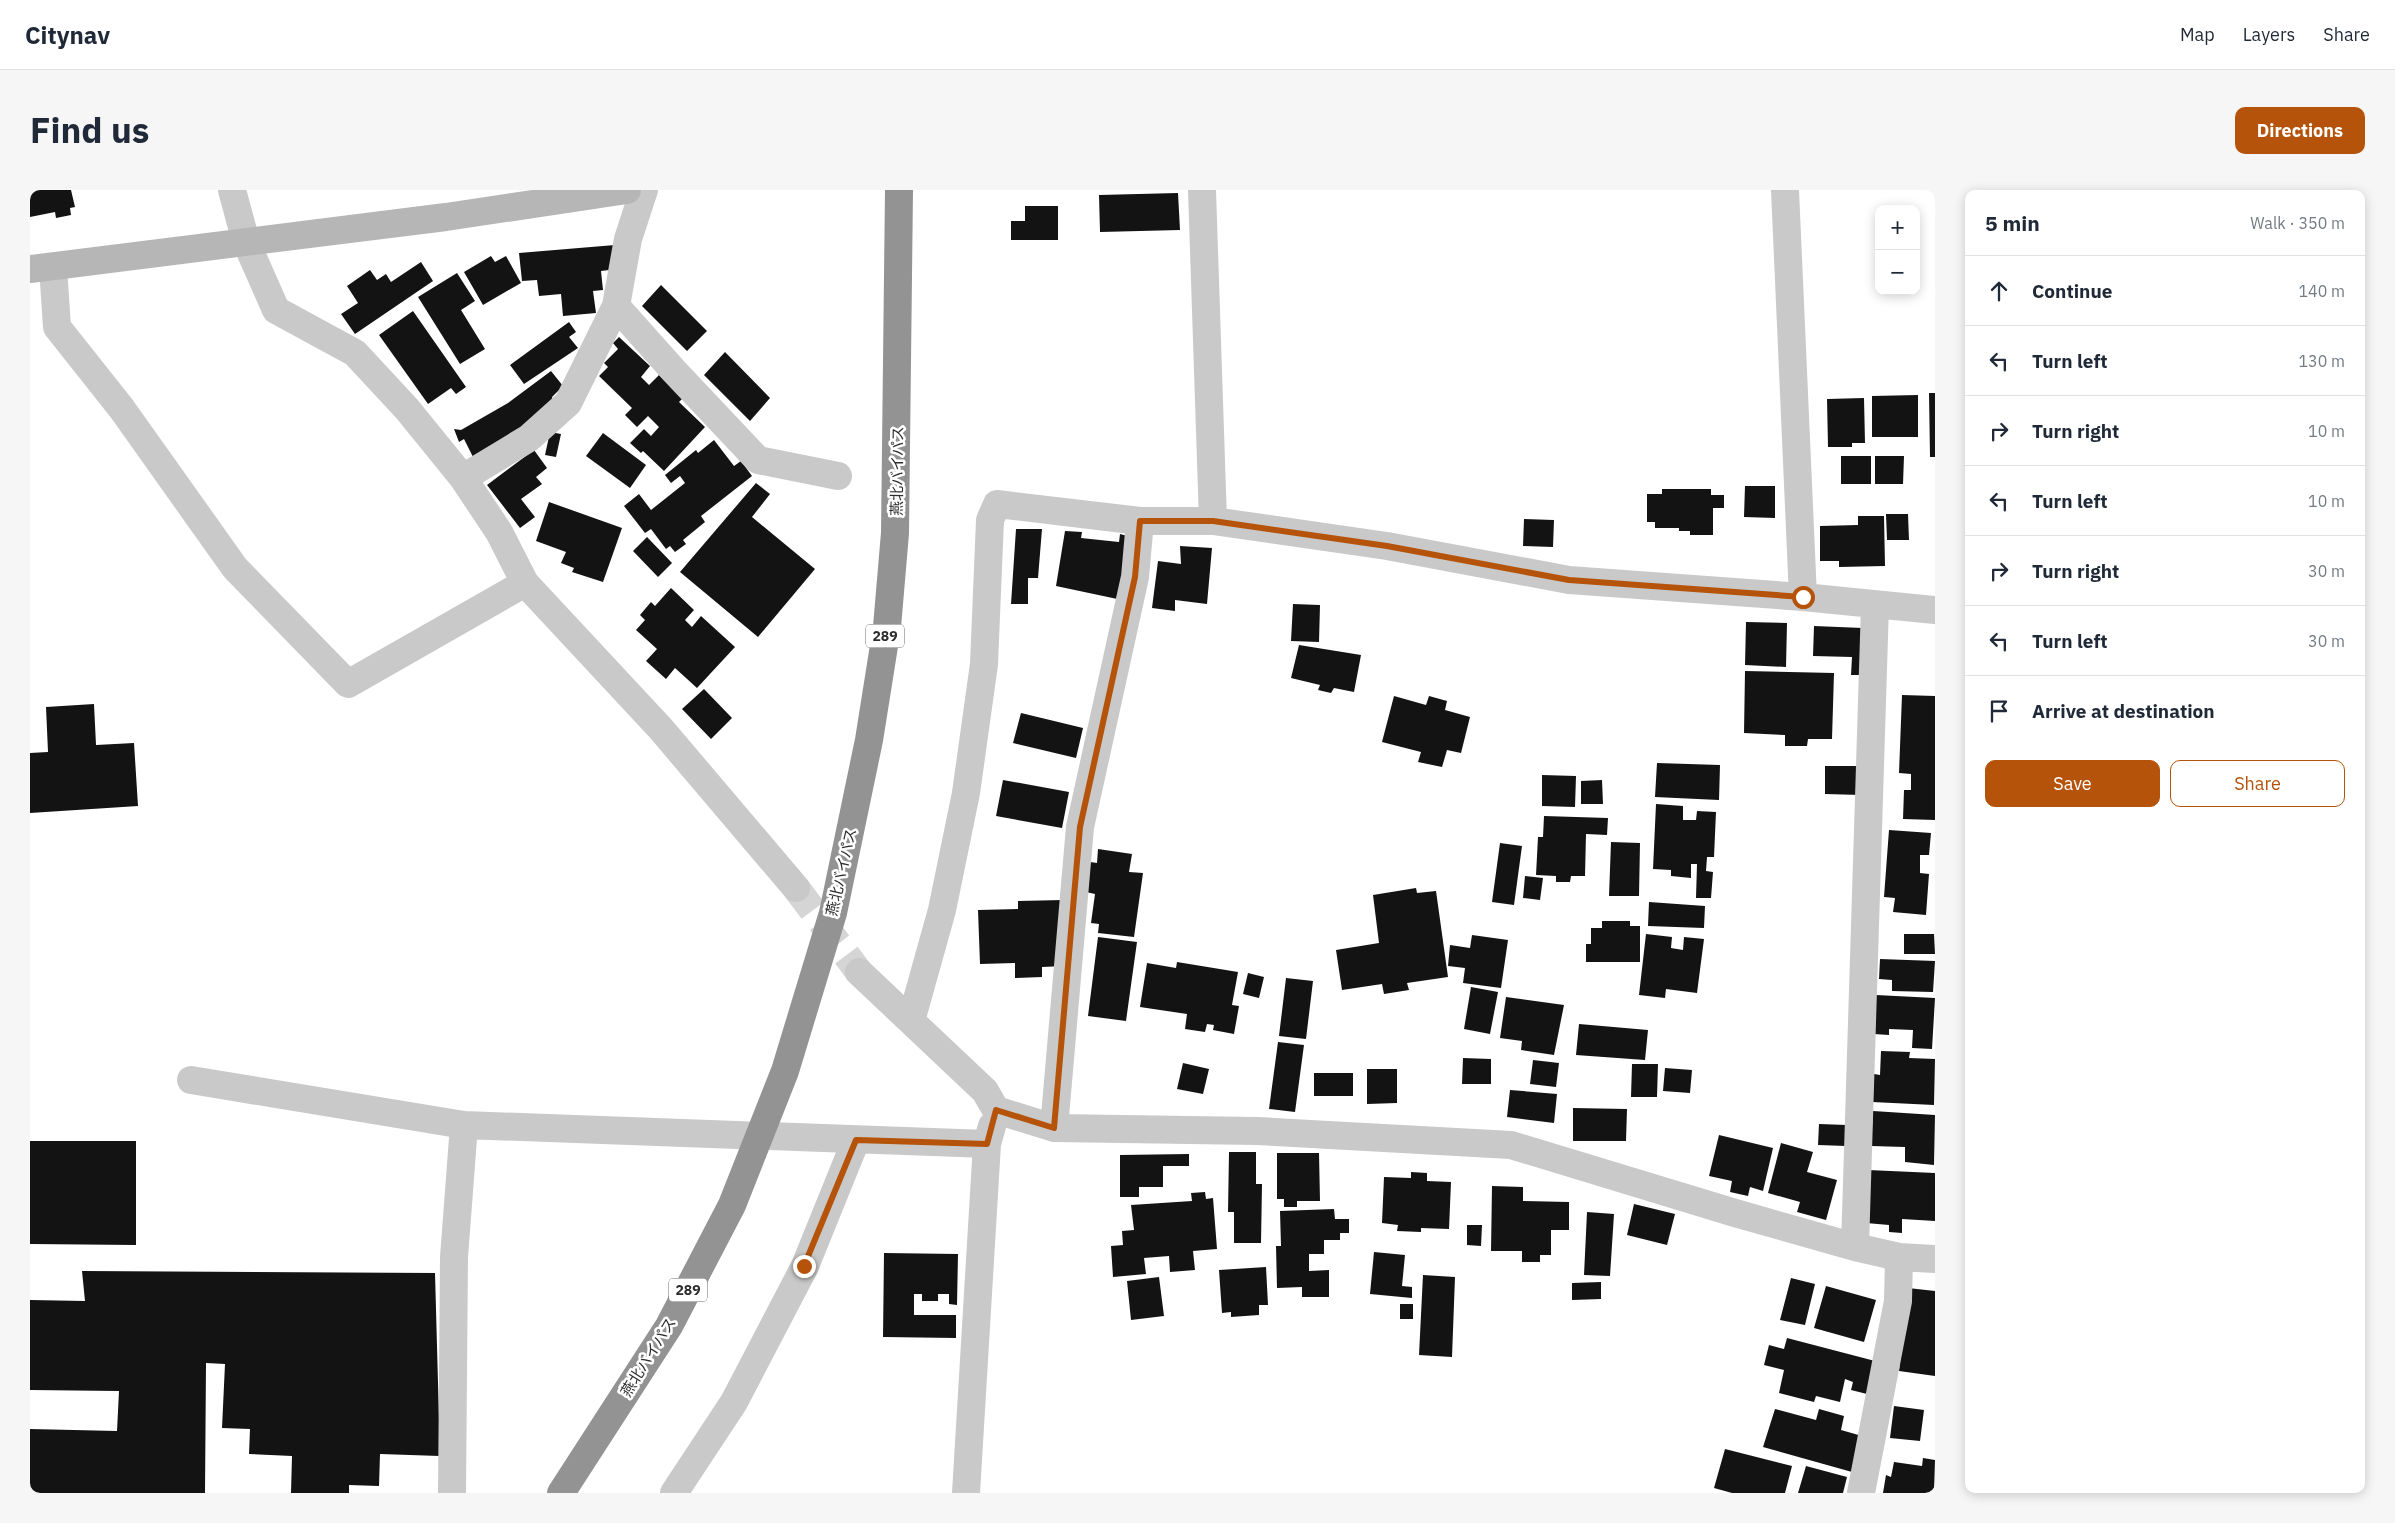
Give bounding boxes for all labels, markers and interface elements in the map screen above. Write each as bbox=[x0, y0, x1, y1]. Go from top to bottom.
text: Citynav bbox=[25, 19, 110, 51]
text: Map bbox=[2180, 23, 2215, 46]
text: Layers bbox=[2243, 23, 2295, 46]
text: Share bbox=[2323, 23, 2370, 46]
text: Find us bbox=[30, 107, 149, 153]
button: Directions bbox=[2235, 107, 2365, 154]
map controls bbox=[1875, 205, 1920, 295]
button: + bbox=[1875, 205, 1920, 250]
text: 5 min bbox=[1985, 209, 2040, 237]
text: Walk · 350 m bbox=[2250, 213, 2345, 233]
button: − bbox=[1875, 250, 1920, 295]
icon: ahead bbox=[1985, 277, 2013, 305]
text: Continue bbox=[2032, 279, 2112, 303]
text: 140 m bbox=[2298, 281, 2345, 301]
icon: left bbox=[1985, 347, 2013, 375]
text: Turn left bbox=[2032, 349, 2108, 373]
text: 130 m bbox=[2298, 351, 2345, 371]
icon: right bbox=[1985, 417, 2013, 445]
text: Turn right bbox=[2032, 419, 2119, 443]
text: 10 m bbox=[2308, 421, 2345, 441]
street label: 燕北バイパス bbox=[887, 426, 907, 516]
icon: left bbox=[1985, 487, 2013, 515]
text: Turn left bbox=[2032, 489, 2108, 513]
text: 10 m bbox=[2308, 491, 2345, 511]
icon: right bbox=[1985, 557, 2013, 585]
text: Turn right bbox=[2032, 559, 2119, 583]
text: 30 m bbox=[2308, 561, 2345, 581]
route start bbox=[1792, 586, 1815, 609]
road number: 289 bbox=[866, 624, 904, 648]
icon: left bbox=[1985, 627, 2013, 655]
text: Turn left bbox=[2032, 629, 2108, 653]
text: 30 m bbox=[2308, 631, 2345, 651]
icon: arrive bbox=[1985, 697, 2013, 725]
text: Arrive at destination bbox=[2032, 699, 2215, 723]
button: Save bbox=[1985, 760, 2160, 807]
button: Share bbox=[2170, 760, 2345, 807]
street label: 燕北バイパス bbox=[822, 826, 860, 918]
route end bbox=[793, 1255, 816, 1278]
road number: 289 bbox=[669, 1278, 707, 1302]
street label: 燕北バイパス bbox=[616, 1314, 680, 1400]

